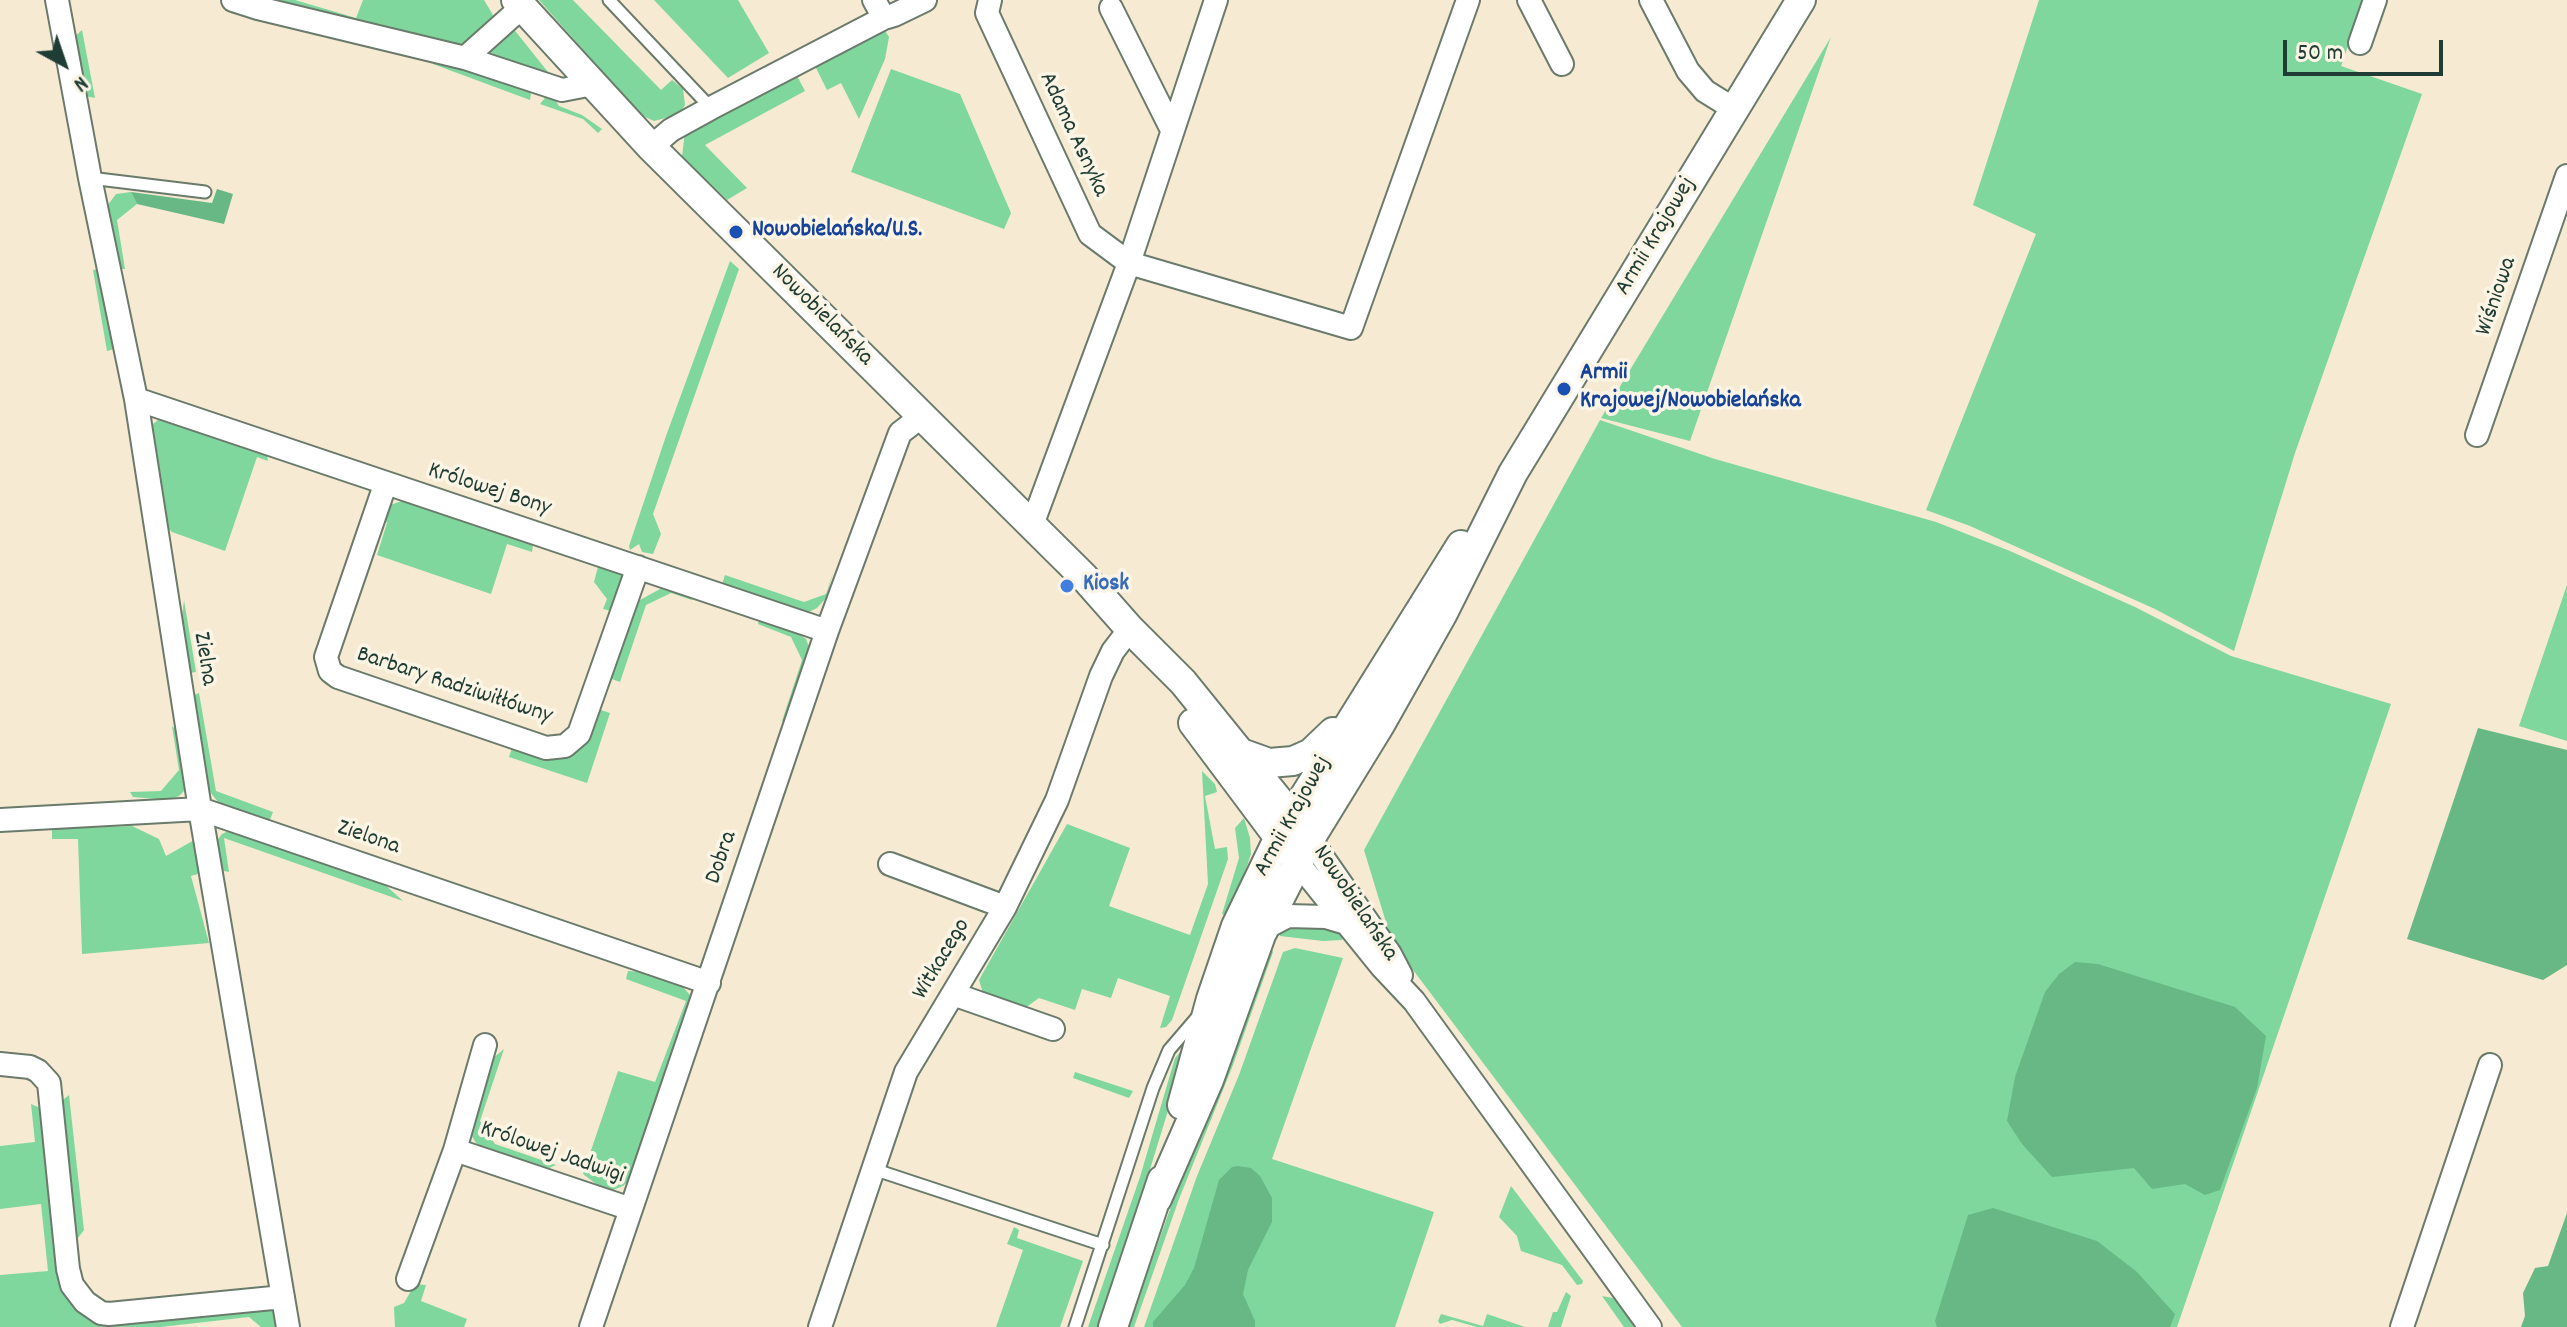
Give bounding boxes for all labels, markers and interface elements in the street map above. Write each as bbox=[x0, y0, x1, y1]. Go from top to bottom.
north arrow bbox=[24, 24, 104, 104]
scale bar bbox=[2287, 24, 2447, 74]
text: 50 m bbox=[2297, 37, 2343, 71]
text: N bbox=[66, 67, 94, 98]
street label: Adama Asnyka bbox=[1031, 68, 1113, 202]
street label: Armii Krajowej bbox=[1610, 172, 1704, 302]
place label: Nowobielańska/U.S. bbox=[752, 218, 922, 246]
marker: Nowobielańska/U.S. bbox=[727, 223, 745, 241]
street label: Wiśniowa bbox=[2471, 254, 2525, 340]
street label: Nowobielańska bbox=[764, 259, 878, 373]
place label: Armii Krajowej/Nowobielańska bbox=[1580, 361, 1801, 417]
marker: Armii Krajowej/Nowobielańska bbox=[1555, 380, 1573, 398]
street label: Królowej Bony bbox=[424, 458, 554, 524]
place label: Kiosk bbox=[1083, 572, 1129, 600]
marker: Kiosk bbox=[1058, 577, 1076, 595]
street label: Zielna bbox=[185, 630, 221, 688]
street label: Barbary Radziwiłłówny bbox=[353, 642, 555, 732]
street label: Armii Krajowej bbox=[1249, 752, 1339, 882]
street label: Zielona bbox=[333, 815, 403, 863]
street label: Dobra bbox=[701, 828, 745, 888]
street label: Nowobielańska bbox=[1305, 841, 1403, 967]
street label: Witkacego bbox=[908, 914, 978, 1006]
street label: Królowej Jadwigi bbox=[476, 1116, 628, 1192]

